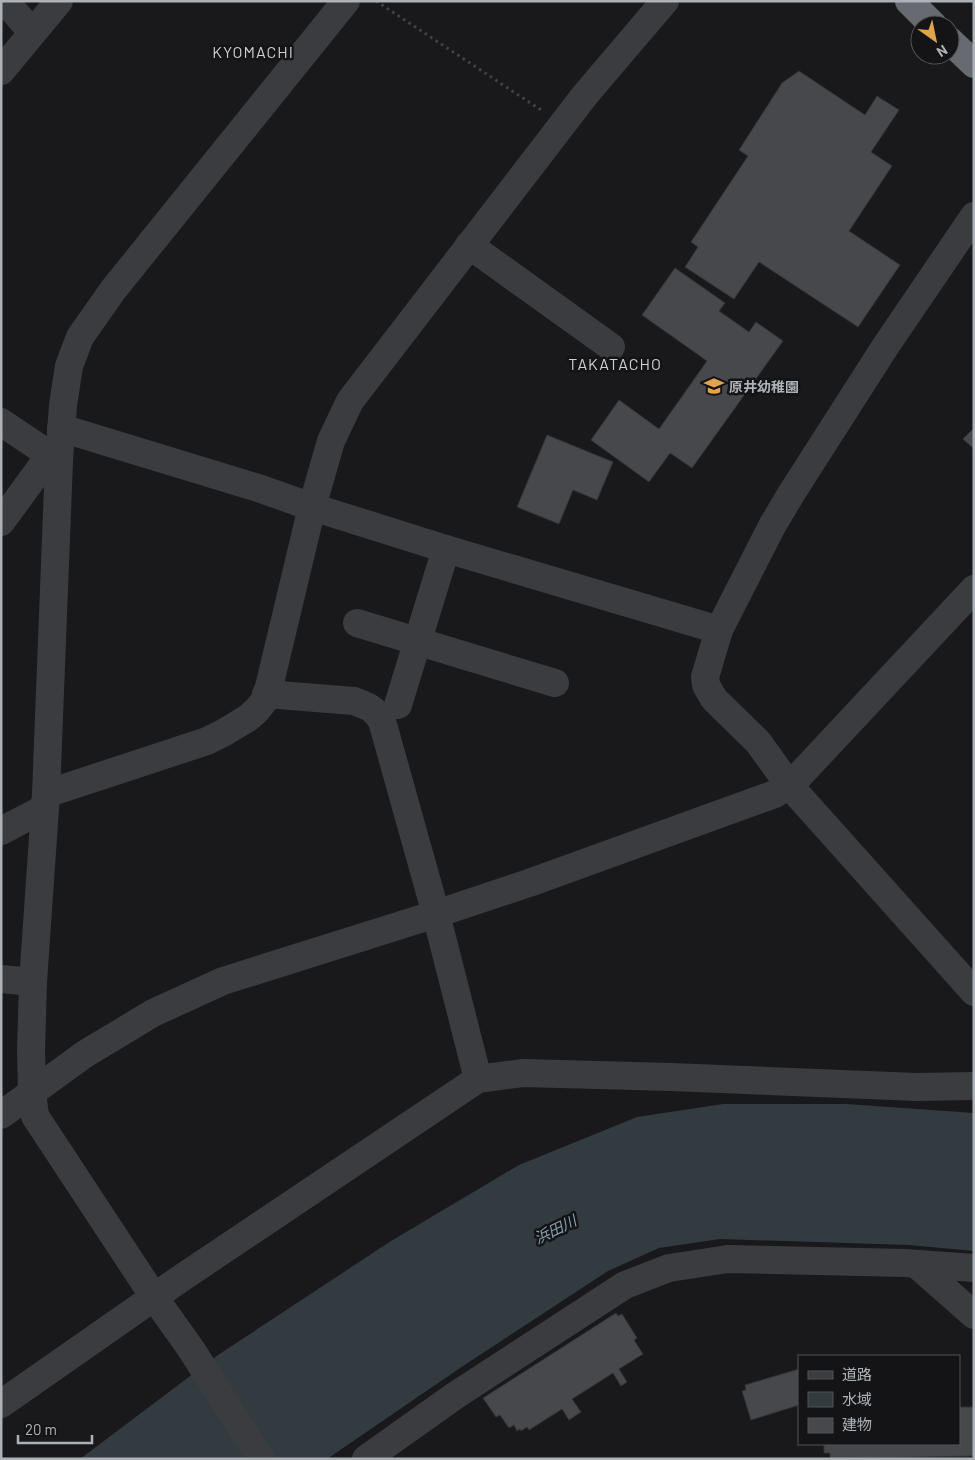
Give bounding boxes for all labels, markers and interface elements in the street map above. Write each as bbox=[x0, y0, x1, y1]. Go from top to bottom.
north arrow bbox=[910, 15, 960, 65]
district label: KYOMACHI bbox=[212, 42, 294, 61]
text: N bbox=[934, 42, 951, 61]
district label: TAKATACHO bbox=[568, 354, 662, 373]
school or university icon: 原井幼稚園 bbox=[703, 375, 725, 397]
place label: 原井幼稚園 bbox=[729, 378, 799, 395]
water label: 浜田川 bbox=[531, 1210, 581, 1247]
legend bbox=[798, 1355, 960, 1445]
text: 道路 bbox=[842, 1365, 872, 1383]
text: 水域 bbox=[842, 1390, 872, 1408]
scale bar bbox=[18, 1412, 91, 1444]
text: 建物 bbox=[842, 1415, 872, 1433]
text: 20 m bbox=[25, 1420, 57, 1438]

